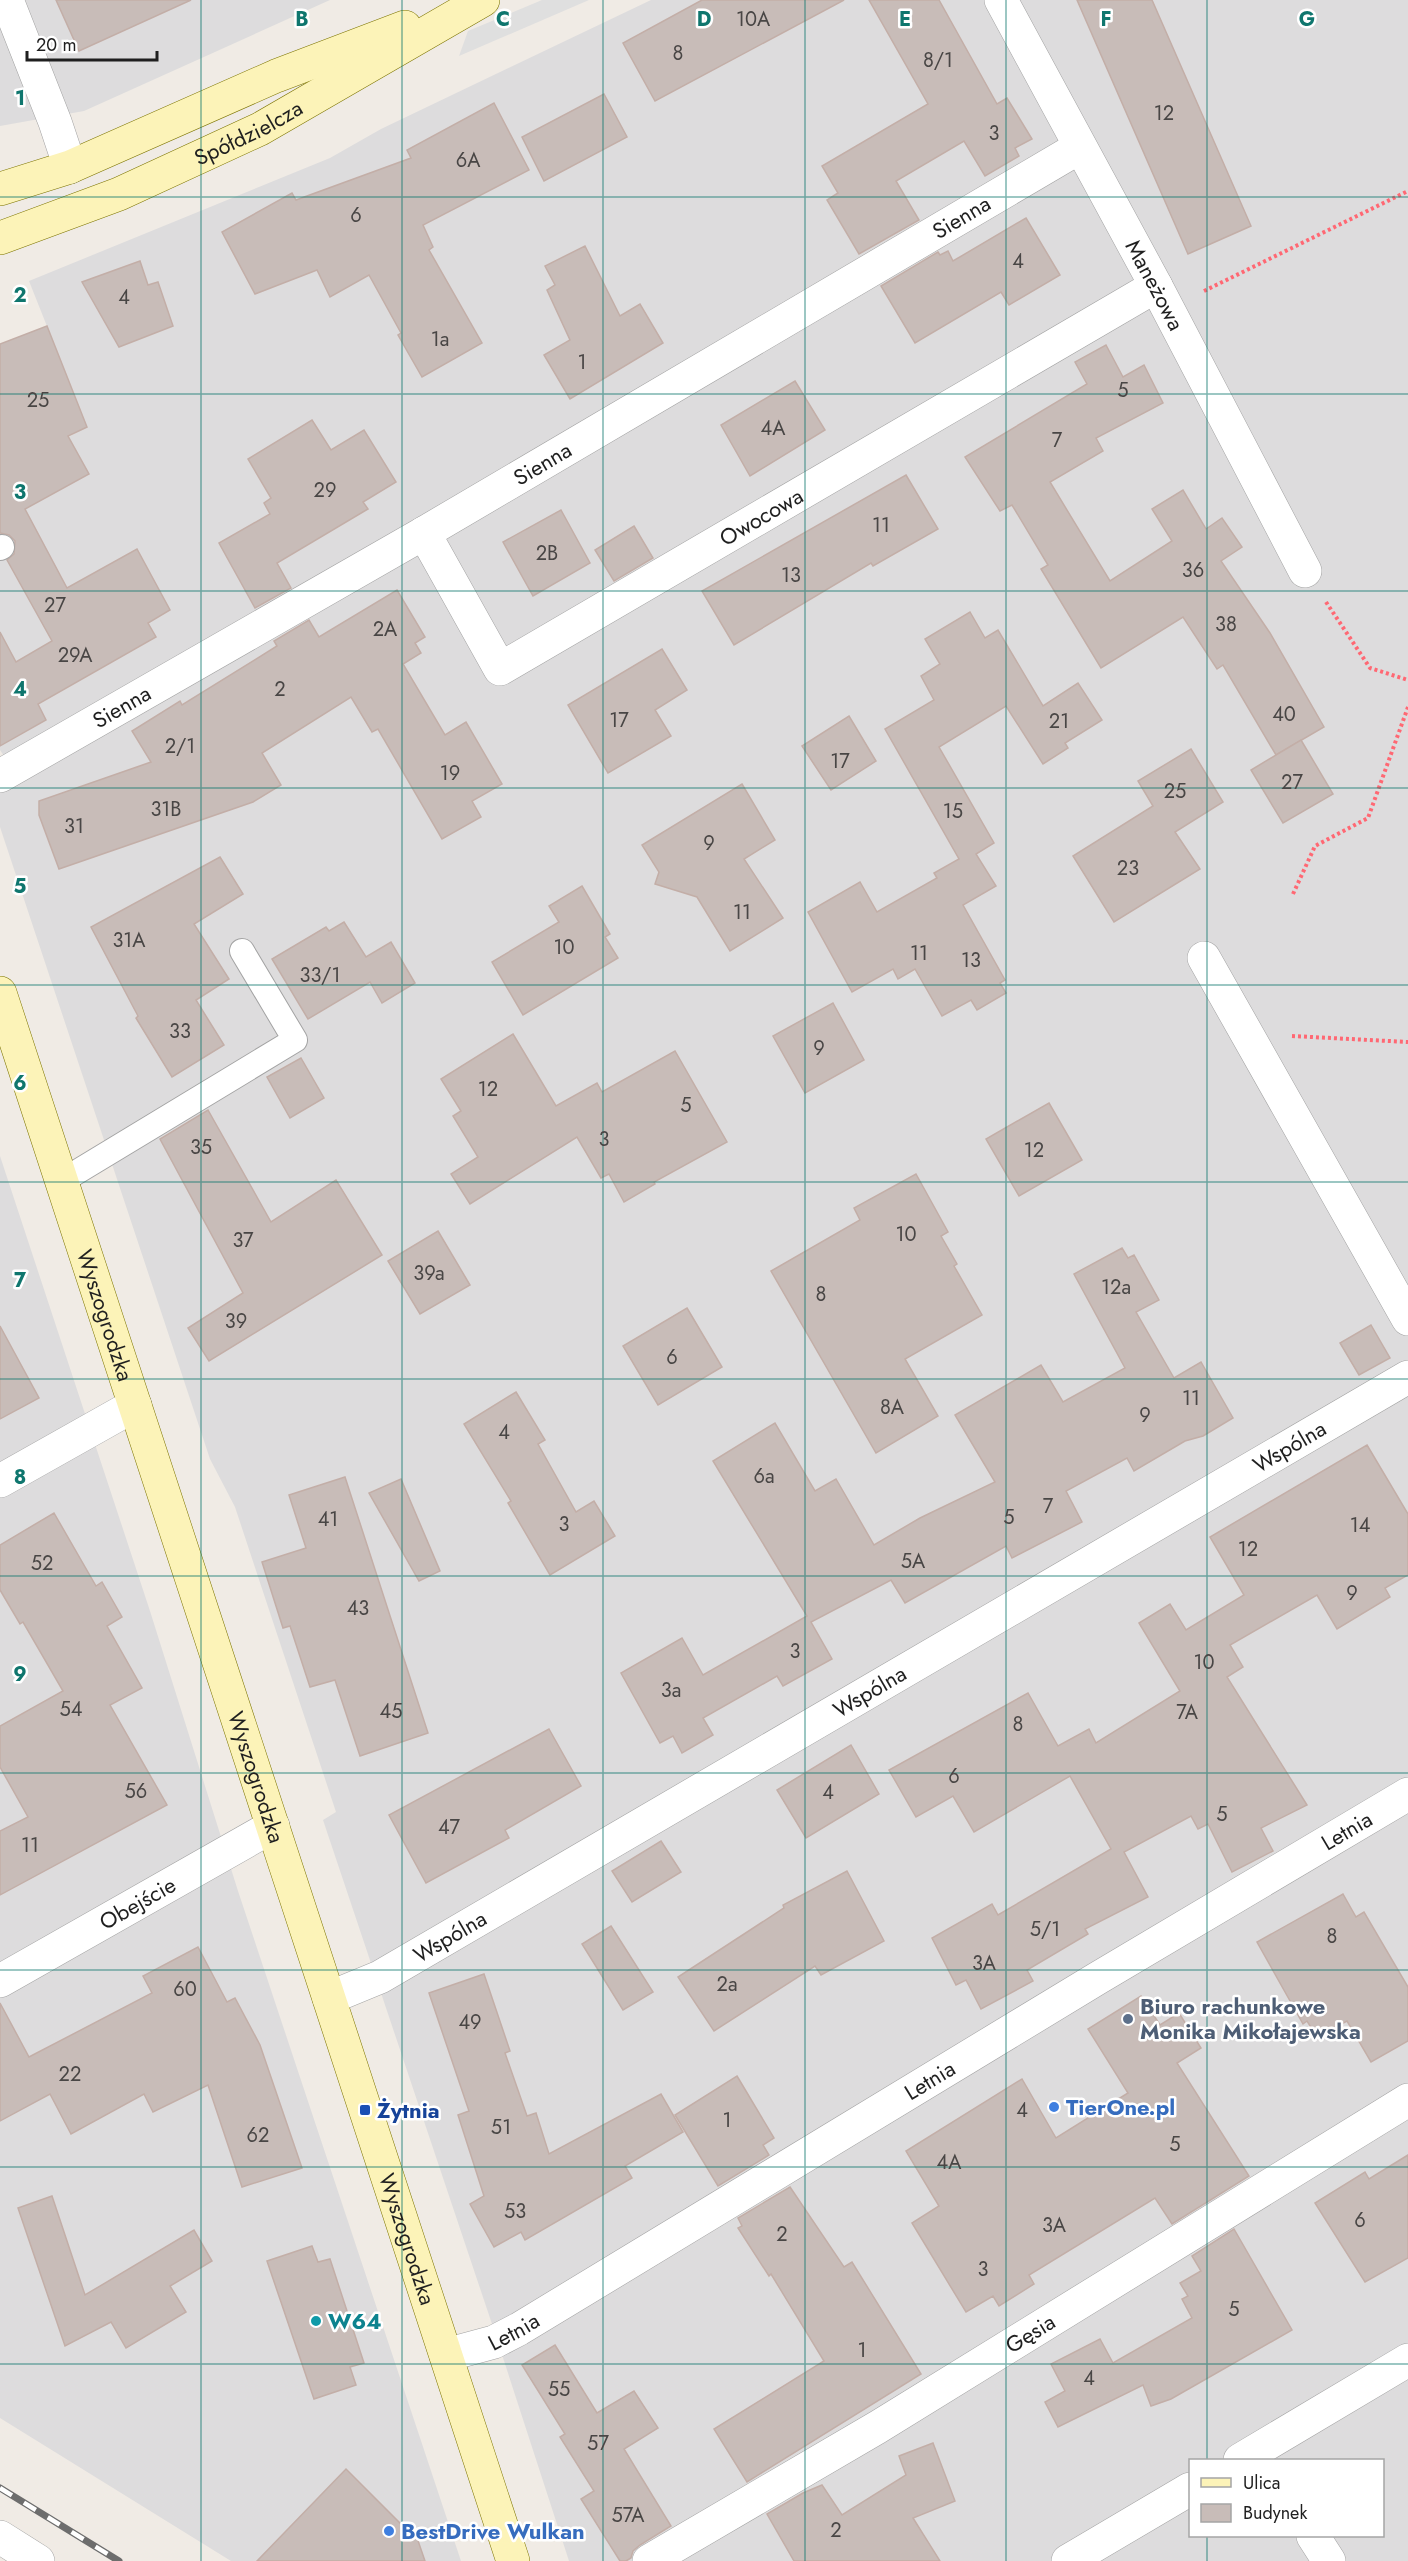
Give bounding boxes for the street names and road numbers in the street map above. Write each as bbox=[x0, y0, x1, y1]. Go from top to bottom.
street label: Spółdzielcza bbox=[189, 92, 308, 173]
street label: Sienna bbox=[926, 187, 996, 247]
street label: Maneżowa bbox=[1118, 234, 1192, 336]
street label: Sienna bbox=[507, 434, 578, 493]
street label: Owocowa bbox=[713, 480, 809, 554]
street label: Sienna bbox=[86, 677, 157, 736]
street label: Wyszogrodzka bbox=[69, 1245, 142, 1385]
street label: Wspólna bbox=[1247, 1412, 1332, 1480]
street label: Wspólna bbox=[827, 1657, 912, 1725]
street label: Wyszogrodzka bbox=[220, 1707, 293, 1847]
street label: Letnia bbox=[1315, 1803, 1378, 1858]
street label: Obejście bbox=[93, 1869, 182, 1937]
street label: Wspólna bbox=[407, 1902, 493, 1970]
street label: Letnia bbox=[898, 2052, 961, 2108]
street label: Wyszogrodzka bbox=[371, 2169, 444, 2309]
street label: Letnia bbox=[482, 2304, 546, 2358]
street label: Gęsia bbox=[999, 2305, 1061, 2361]

